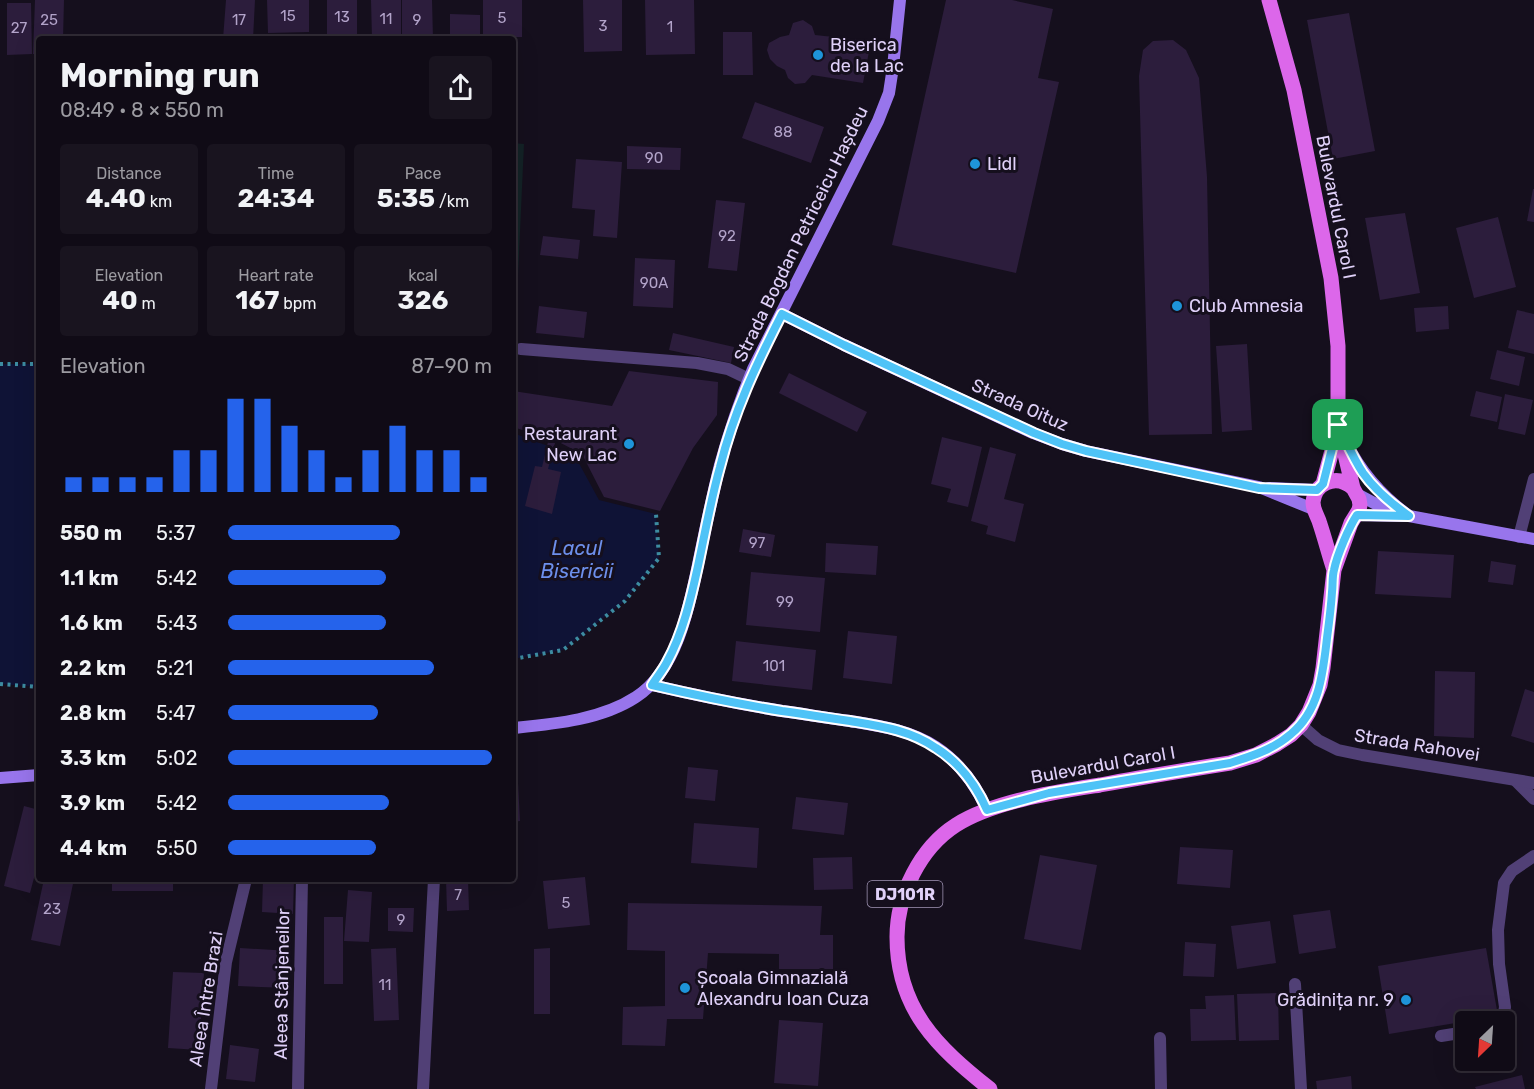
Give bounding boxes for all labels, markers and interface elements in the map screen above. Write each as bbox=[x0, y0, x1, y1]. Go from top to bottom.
house number: 15 bbox=[280, 7, 296, 25]
house number: 13 bbox=[334, 8, 350, 26]
house number: 5 bbox=[498, 9, 507, 27]
house number: 11 bbox=[380, 10, 392, 28]
house number: 25 bbox=[40, 11, 58, 29]
house number: 17 bbox=[232, 11, 246, 29]
house number: 9 bbox=[413, 11, 422, 29]
house number: 3 bbox=[598, 17, 608, 35]
house number: 1 bbox=[667, 18, 673, 36]
house number: 27 bbox=[11, 19, 28, 37]
place label: Biserica de la Lac bbox=[830, 34, 904, 77]
marker: Biserica de la Lac bbox=[811, 48, 825, 62]
text: Morning run bbox=[60, 56, 260, 95]
button: share bbox=[429, 56, 492, 119]
text: 08:49 · 8 × 550 m bbox=[60, 98, 224, 122]
street label: Strada Bogdan Petriceicu Hașdeu bbox=[729, 103, 873, 365]
house number: 88 bbox=[773, 123, 793, 141]
street label: Bulevardul Carol I bbox=[1311, 133, 1361, 281]
house number: 90 bbox=[645, 149, 663, 167]
place label: Lidl bbox=[987, 153, 1017, 175]
marker: Lidl bbox=[968, 157, 982, 171]
text: Distance bbox=[96, 164, 162, 183]
text: Time bbox=[258, 164, 294, 183]
text: Pace bbox=[405, 164, 441, 183]
text: 4.40 bbox=[86, 183, 146, 214]
text: 24:34 bbox=[237, 183, 315, 214]
text: 5:35 bbox=[377, 183, 435, 214]
text: km bbox=[146, 192, 172, 211]
text: /km bbox=[435, 192, 469, 211]
house number: 92 bbox=[718, 227, 736, 245]
text: Elevation bbox=[95, 266, 163, 285]
text: Heart rate bbox=[238, 266, 314, 285]
text: kcal bbox=[408, 266, 438, 285]
house number: 90A bbox=[640, 274, 668, 292]
text: 40 bbox=[102, 285, 138, 316]
text: 167 bbox=[235, 285, 279, 316]
text: 326 bbox=[398, 285, 448, 316]
text: m bbox=[138, 294, 156, 313]
text: bpm bbox=[279, 294, 317, 313]
place label: Club Amnesia bbox=[1189, 295, 1303, 317]
marker: Club Amnesia bbox=[1170, 299, 1184, 313]
text: Elevation bbox=[60, 354, 146, 378]
text: 87–90 m bbox=[411, 354, 492, 378]
street label: Strada Oituz bbox=[968, 374, 1072, 436]
pin bbox=[1312, 399, 1363, 450]
icon: arrive bbox=[1321, 408, 1354, 441]
place label: Restaurant New Lac bbox=[524, 423, 617, 466]
marker: Restaurant New Lac bbox=[622, 437, 636, 451]
text: 550 m bbox=[60, 521, 122, 545]
text: 5:37 bbox=[156, 521, 195, 545]
house number: 97 bbox=[749, 534, 766, 552]
water label: Lacul Bisericii bbox=[541, 536, 615, 583]
text: 1.1 km bbox=[60, 566, 119, 590]
text: 5:42 bbox=[156, 566, 197, 590]
house number: 99 bbox=[776, 593, 794, 611]
text: 1.6 km bbox=[60, 611, 123, 635]
text: 5:43 bbox=[156, 611, 197, 635]
text: 2.2 km bbox=[60, 656, 126, 680]
text: 5:21 bbox=[156, 656, 193, 680]
house number: 101 bbox=[763, 657, 785, 675]
text: 2.8 km bbox=[60, 701, 126, 725]
text: 5:47 bbox=[156, 701, 195, 725]
street label: Strada Rahovei bbox=[1353, 724, 1481, 766]
street label: Bulevardul Carol I bbox=[1029, 741, 1177, 789]
text: 3.3 km bbox=[60, 746, 126, 770]
text: 5:02 bbox=[156, 746, 197, 770]
text: 3.9 km bbox=[60, 791, 125, 815]
text: 5:42 bbox=[156, 791, 197, 815]
text: 4.4 km bbox=[60, 836, 127, 860]
text: 5:50 bbox=[156, 836, 198, 860]
road number: DJ101R bbox=[868, 881, 942, 907]
house number: 7 bbox=[454, 886, 462, 904]
house number: 5 bbox=[562, 894, 571, 912]
house number: 23 bbox=[43, 900, 61, 918]
street label: Aleea Stânjeneilor bbox=[270, 908, 294, 1060]
house number: 9 bbox=[397, 911, 406, 929]
street label: Aleea Între Brazi bbox=[184, 930, 228, 1068]
place label: Școala Gimnazială Alexandru Ioan Cuza bbox=[697, 967, 869, 1010]
house number: 11 bbox=[379, 976, 391, 994]
marker: Școala Gimnazială Alexandru Ioan Cuza bbox=[678, 981, 692, 995]
place label: Grădinița nr. 9 bbox=[1277, 989, 1394, 1011]
marker: Grădinița nr. 9 bbox=[1399, 993, 1413, 1007]
north arrow bbox=[1455, 1011, 1515, 1071]
map controls bbox=[1455, 1011, 1515, 1071]

